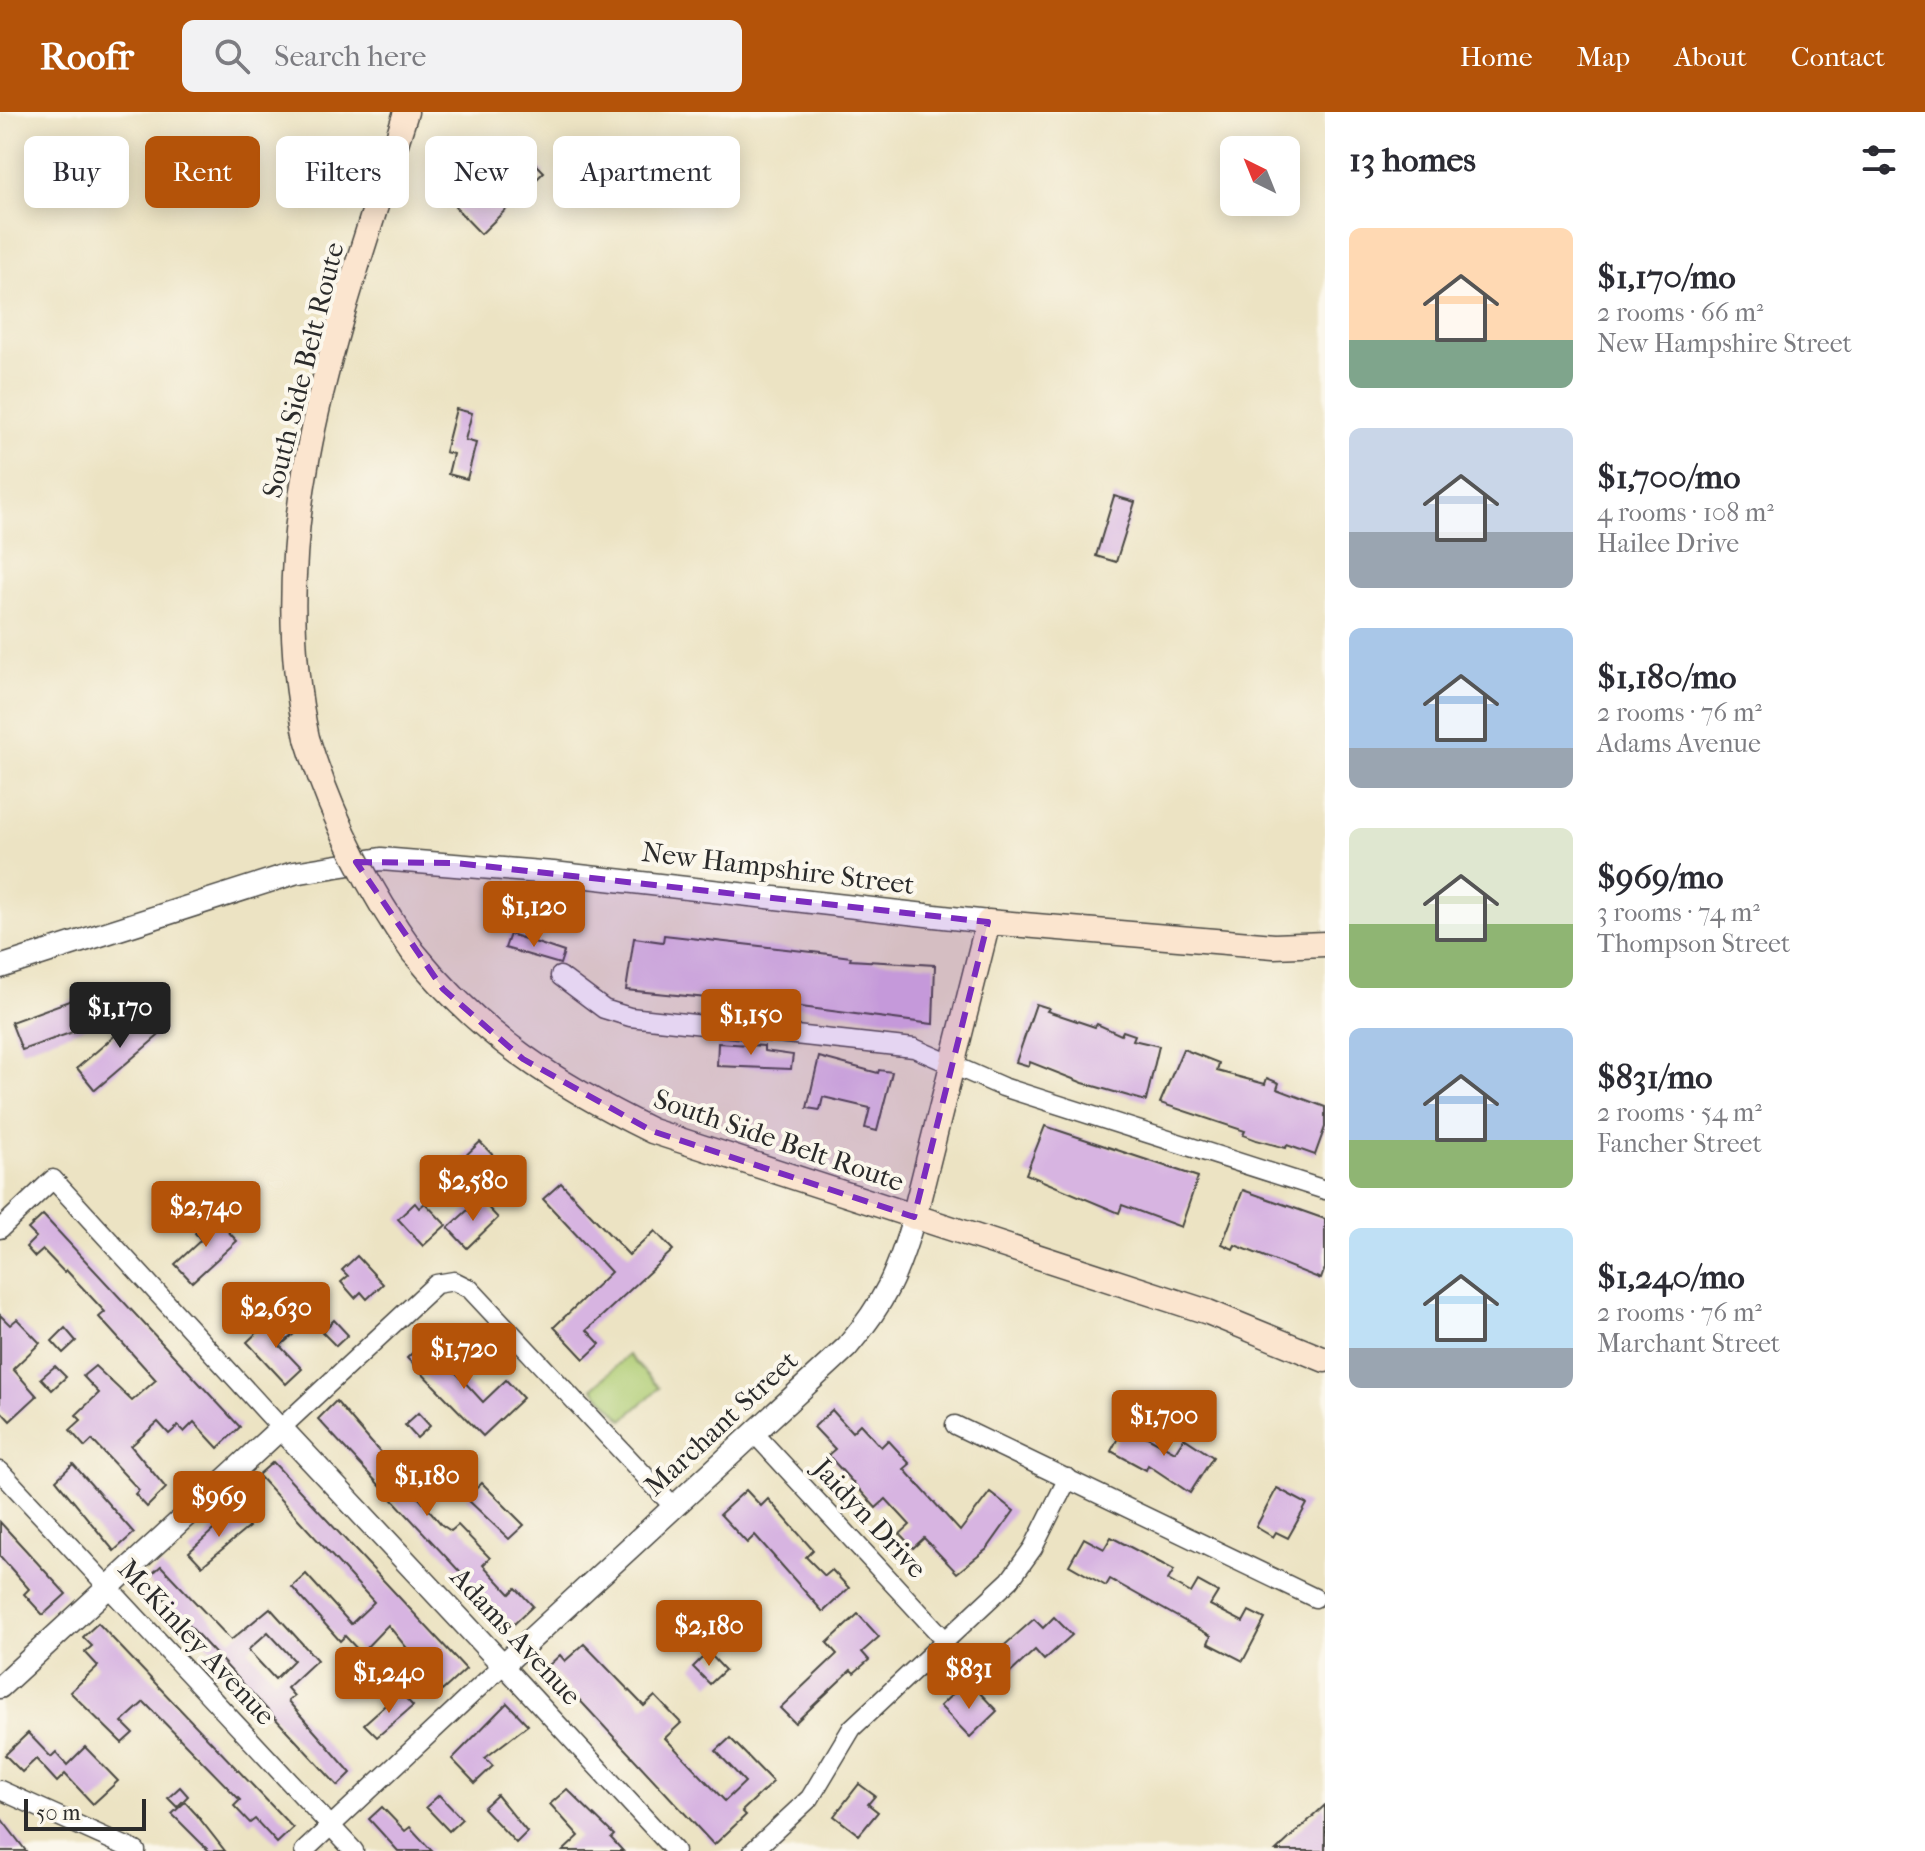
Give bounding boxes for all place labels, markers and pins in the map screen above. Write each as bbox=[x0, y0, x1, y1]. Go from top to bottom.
pin: $1,120 bbox=[469, 881, 599, 949]
pin: $1,170 bbox=[55, 982, 185, 1050]
pin: $1,150 bbox=[686, 989, 816, 1057]
pin: $2,580 bbox=[408, 1155, 538, 1223]
pin: $2,740 bbox=[141, 1181, 271, 1249]
pin: $2,630 bbox=[211, 1282, 341, 1350]
pin: $1,720 bbox=[399, 1323, 529, 1391]
pin: $1,700 bbox=[1099, 1390, 1229, 1458]
pin: $1,180 bbox=[362, 1450, 492, 1518]
pin: $969 bbox=[172, 1471, 266, 1539]
pin: $2,180 bbox=[644, 1600, 774, 1668]
pin: $831 bbox=[922, 1643, 1016, 1711]
pin: $1,240 bbox=[324, 1647, 454, 1715]

